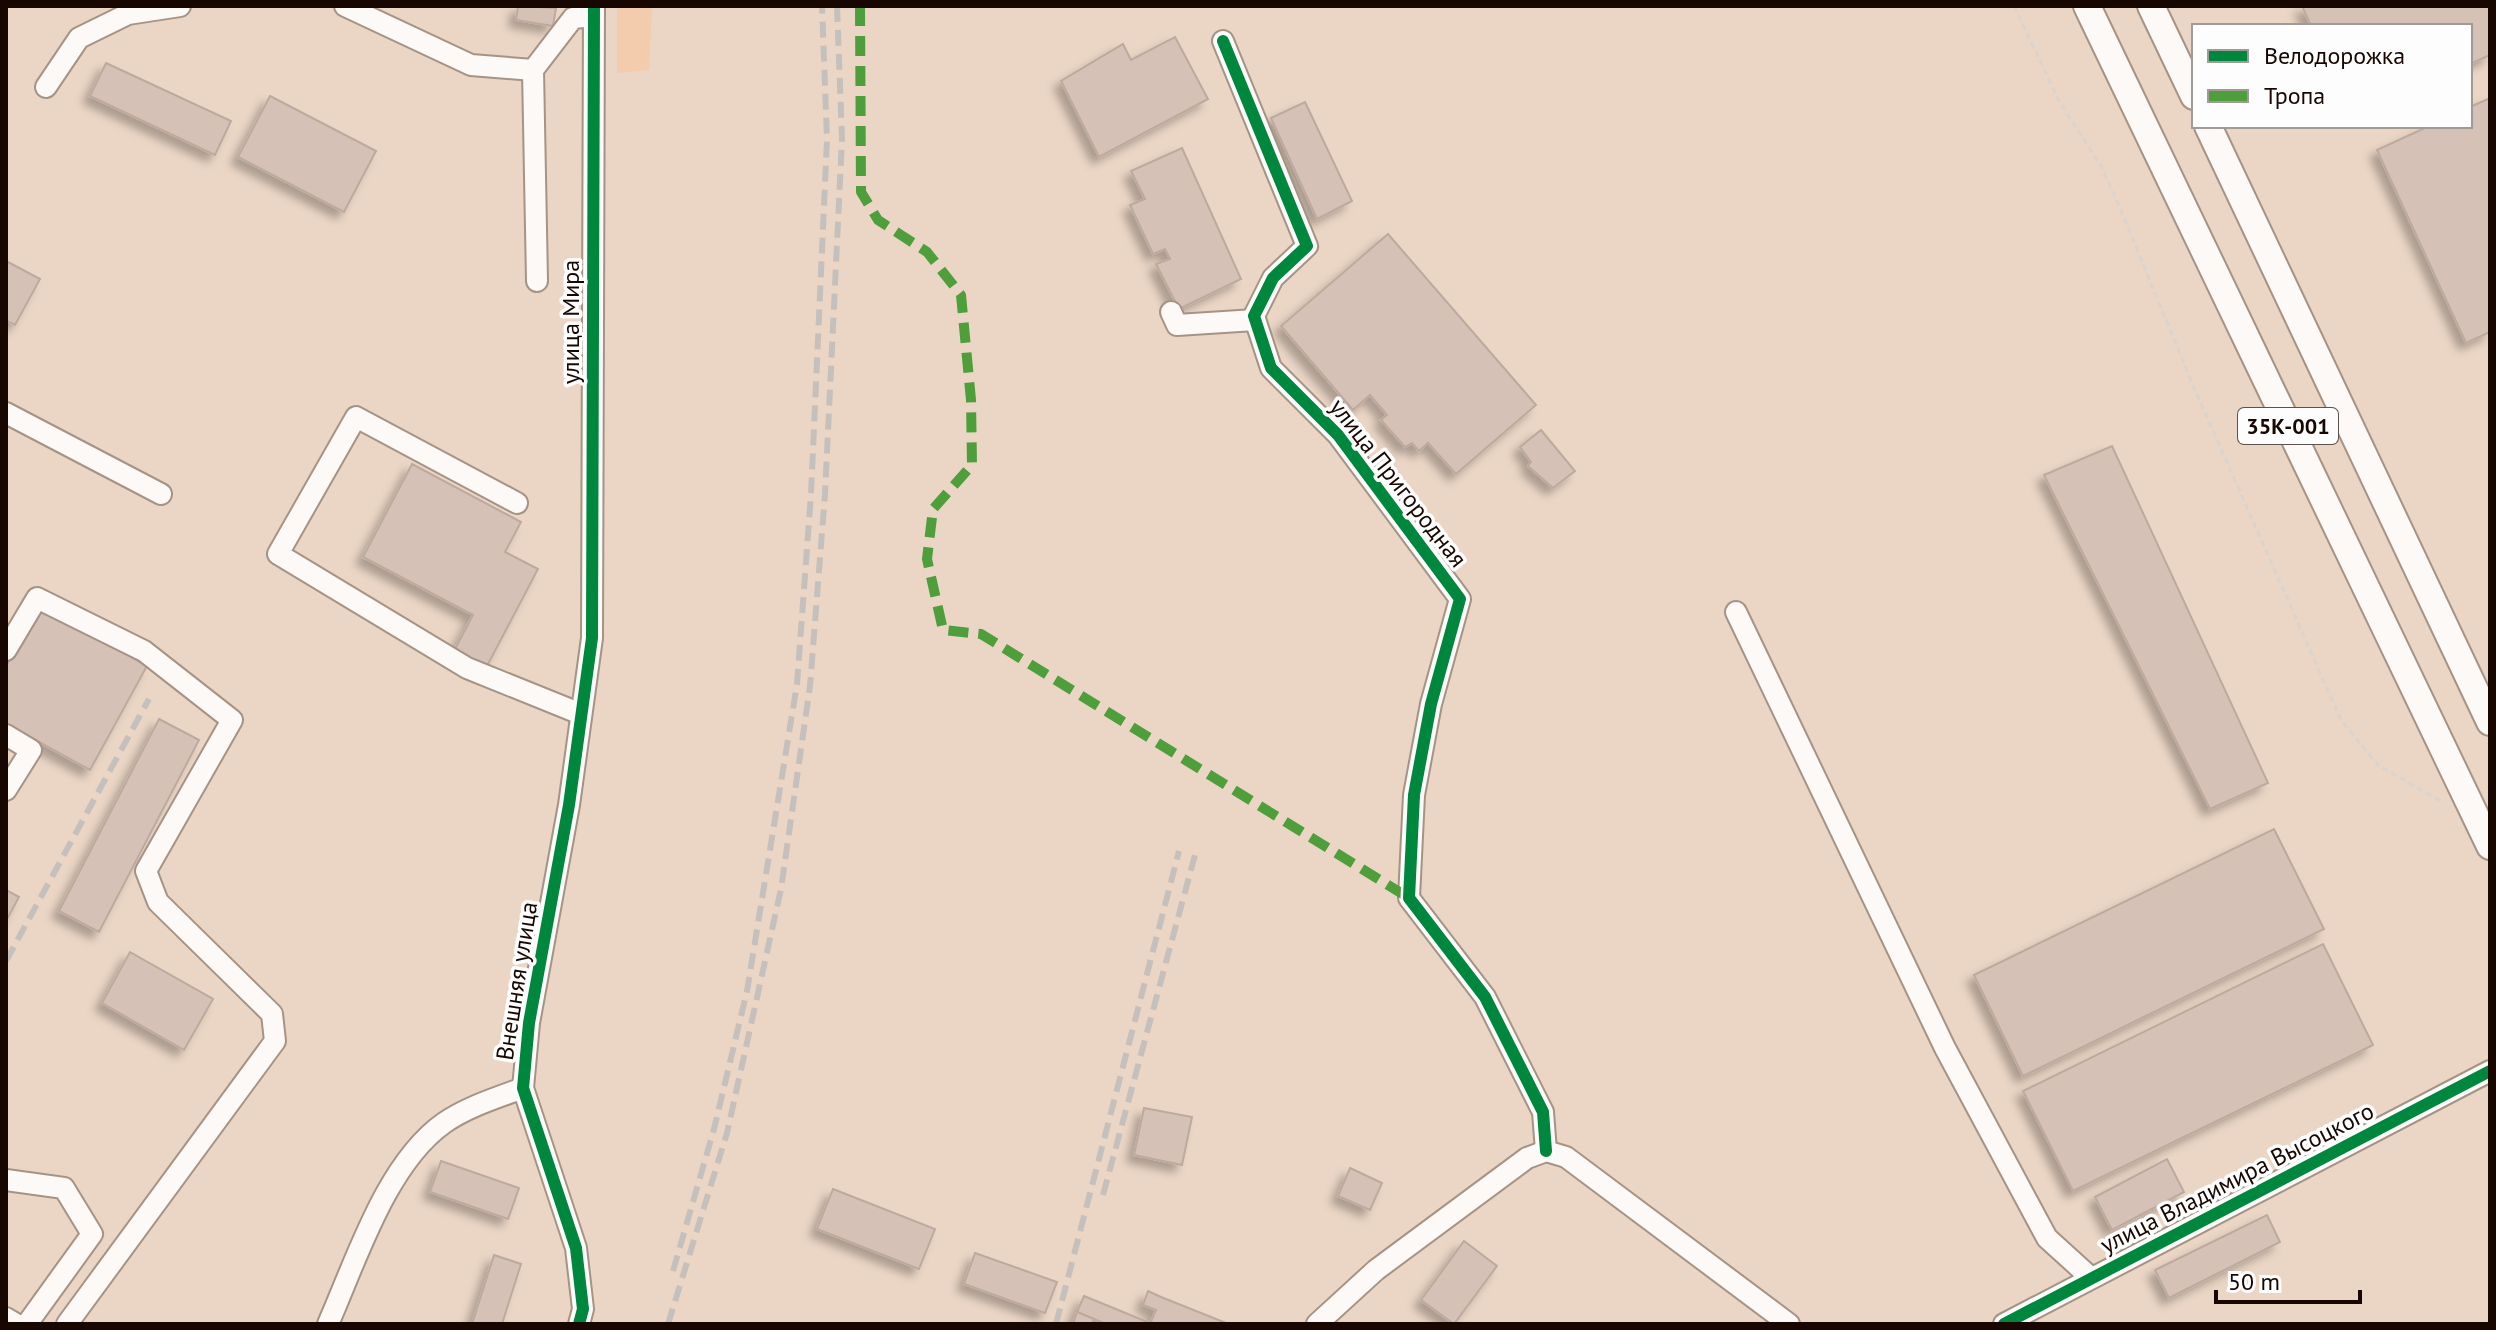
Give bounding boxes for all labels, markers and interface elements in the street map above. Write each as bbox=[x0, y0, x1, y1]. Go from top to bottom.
legend bbox=[2192, 24, 2472, 128]
text: Велодорожка bbox=[2264, 40, 2405, 71]
text: Тропа bbox=[2264, 80, 2325, 111]
street label: улица Мира bbox=[555, 260, 586, 384]
street label: улица Пригородная bbox=[1323, 392, 1474, 573]
road number: 35К-001 bbox=[2238, 408, 2338, 444]
street label: Внешняя улица bbox=[489, 899, 544, 1062]
street label: улица Владимира Высоцкого bbox=[2095, 1095, 2379, 1260]
scale bar bbox=[2216, 1254, 2360, 1304]
text: 50 m bbox=[2228, 1266, 2280, 1297]

